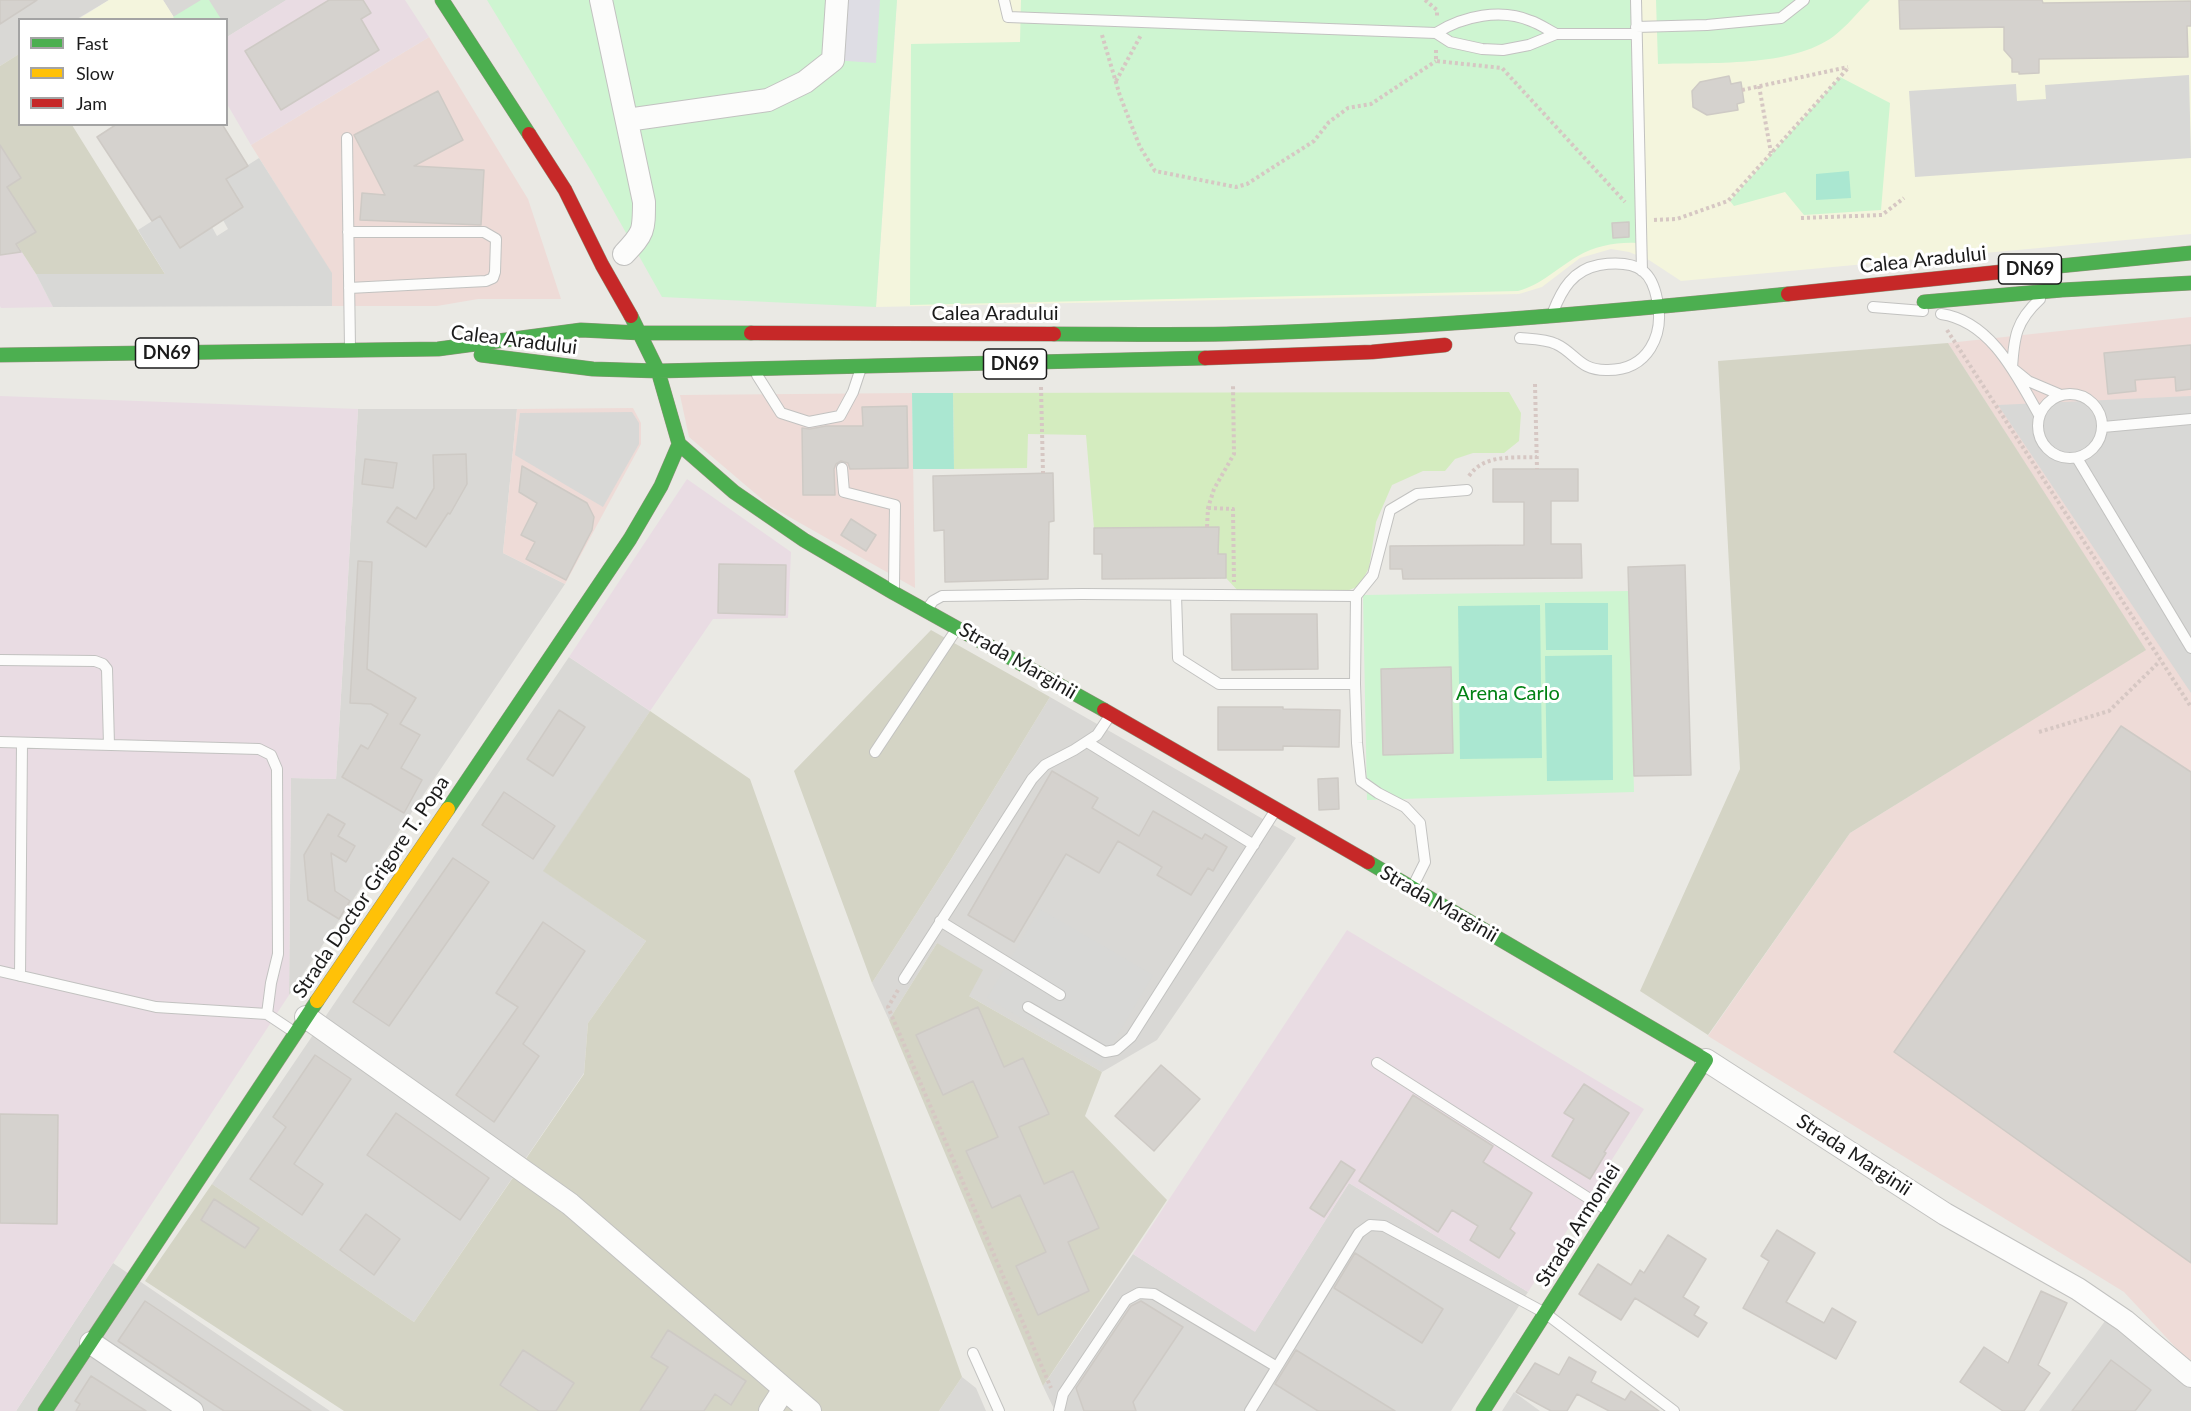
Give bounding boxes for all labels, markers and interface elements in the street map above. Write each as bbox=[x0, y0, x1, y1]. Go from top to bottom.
legend bbox=[18, 18, 228, 126]
text: Fast bbox=[76, 32, 108, 54]
text: Slow bbox=[76, 62, 114, 84]
text: Jam bbox=[76, 92, 107, 114]
street label: Calea Aradului bbox=[1858, 241, 1988, 279]
road number: DN69 bbox=[1998, 254, 2062, 284]
street label: Calea Aradului bbox=[931, 302, 1059, 326]
street label: Calea Aradului bbox=[449, 320, 579, 360]
road number: DN69 bbox=[136, 338, 198, 368]
road number: DN69 bbox=[984, 349, 1046, 379]
street label: Strada Marginii bbox=[955, 618, 1081, 704]
park label: Arena Carlo bbox=[1456, 682, 1560, 706]
street label: Strada Doctor Grigore T. Popa bbox=[288, 771, 454, 1003]
street label: Strada Marginii bbox=[1376, 861, 1502, 947]
street label: Strada Marginii bbox=[1792, 1109, 1916, 1201]
street label: Strada Armoniei bbox=[1531, 1159, 1625, 1291]

